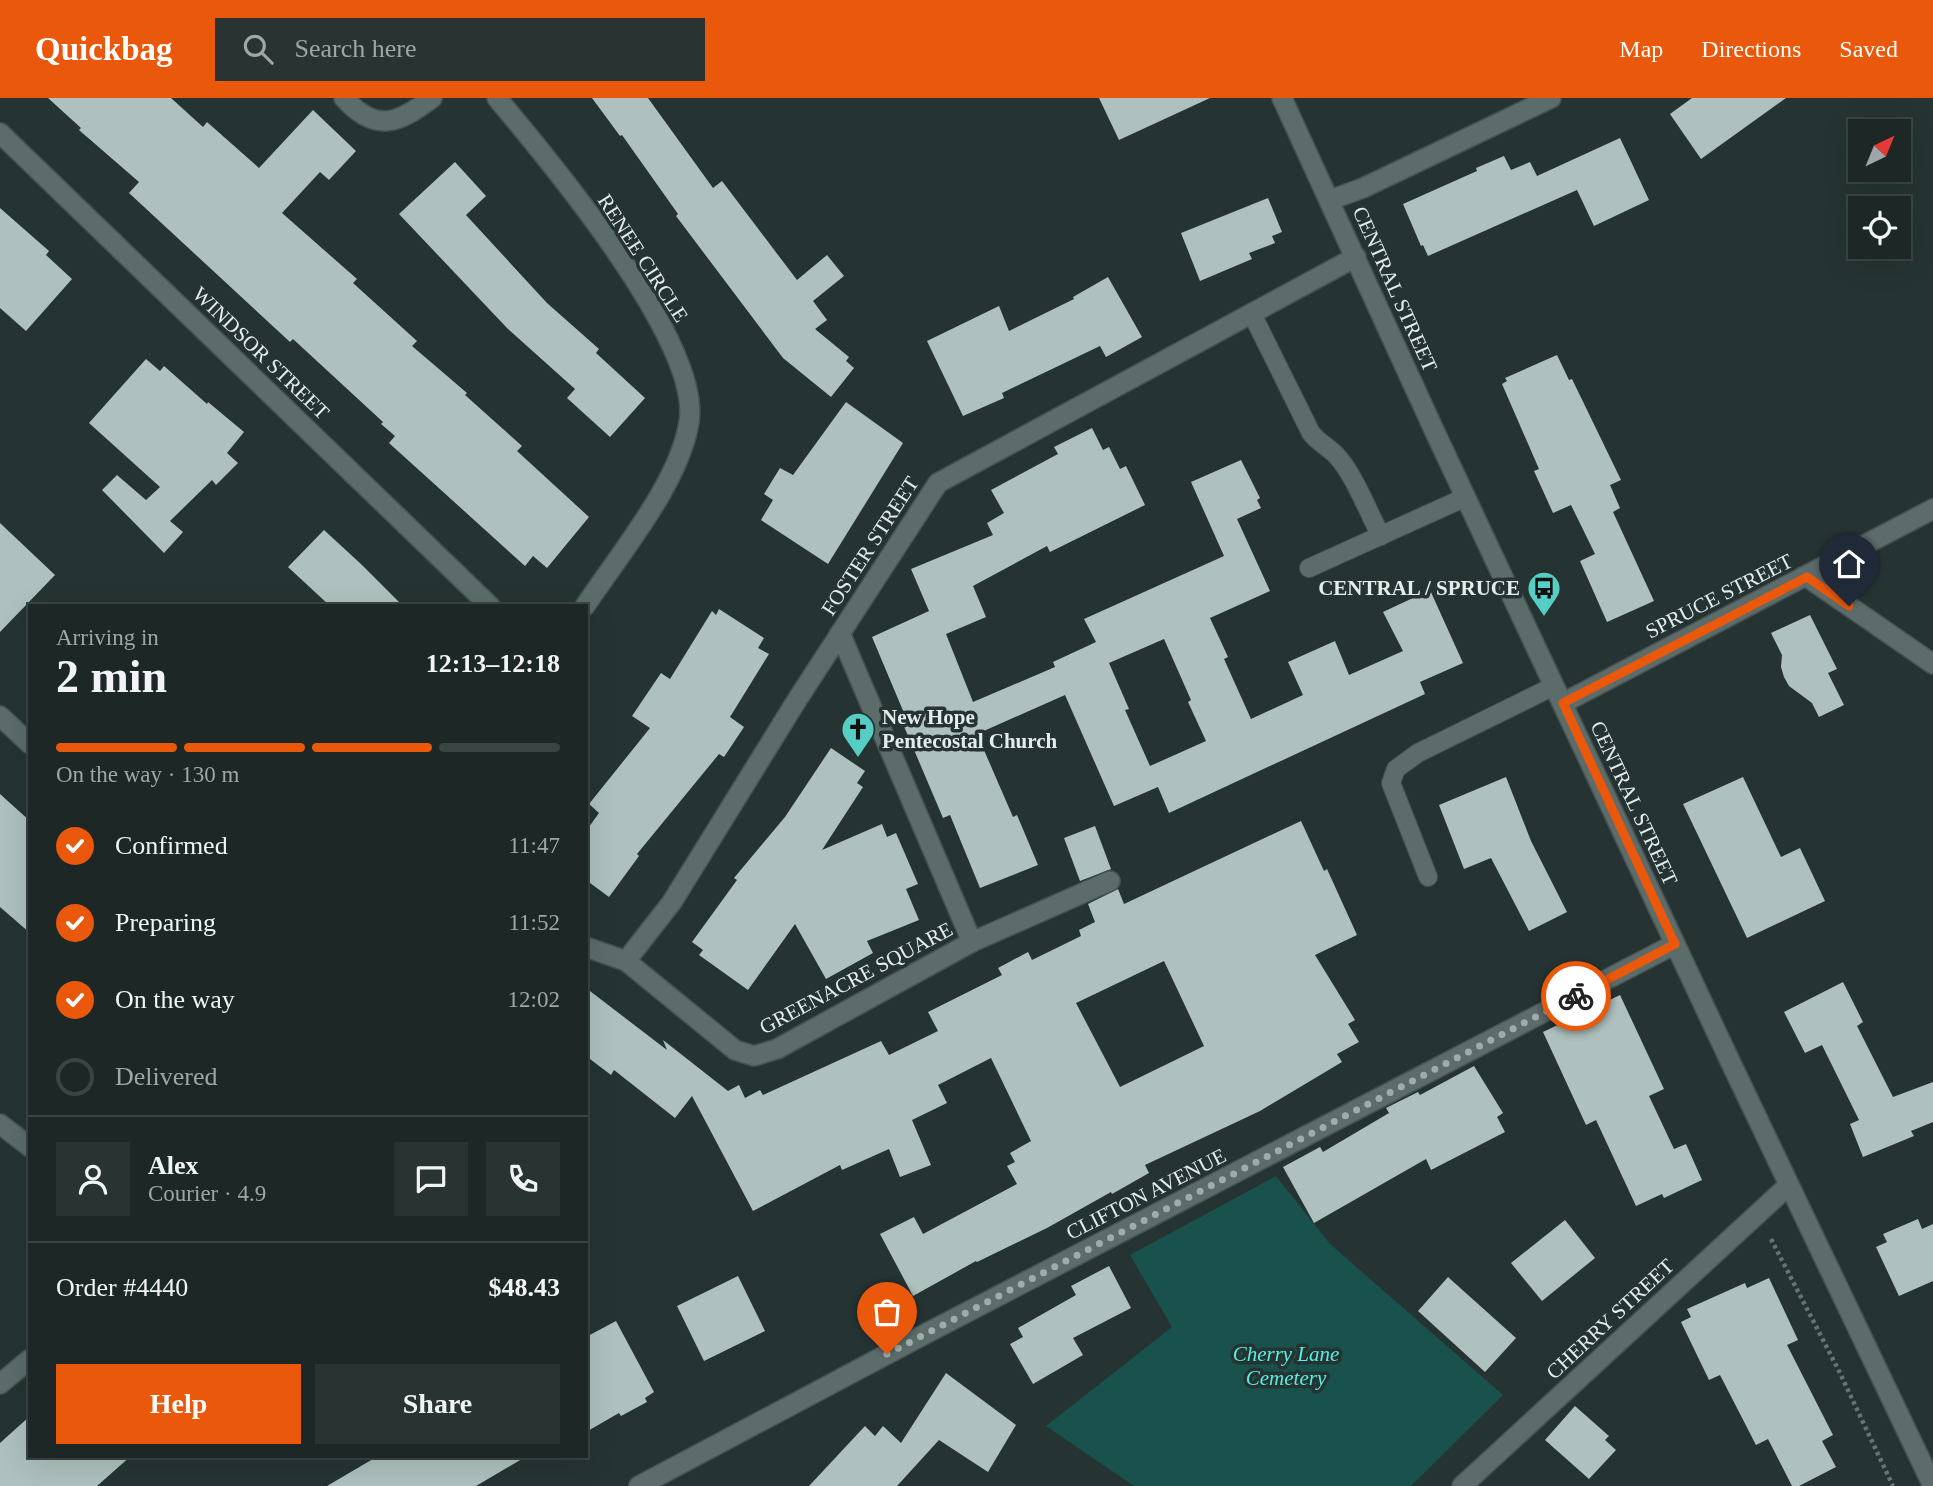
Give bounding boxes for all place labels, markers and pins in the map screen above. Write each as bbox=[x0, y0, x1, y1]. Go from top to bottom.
pin bbox=[1819, 534, 1879, 606]
bus stop icon: CENTRAL / SPRUCE bbox=[1525, 569, 1563, 618]
place label: CENTRAL / SPRUCE bbox=[1318, 576, 1520, 600]
place label: New Hope Pentecostal Church bbox=[882, 705, 1057, 753]
church icon: New Hope Pentecostal Church bbox=[839, 710, 877, 759]
pin bbox=[857, 1282, 917, 1354]

